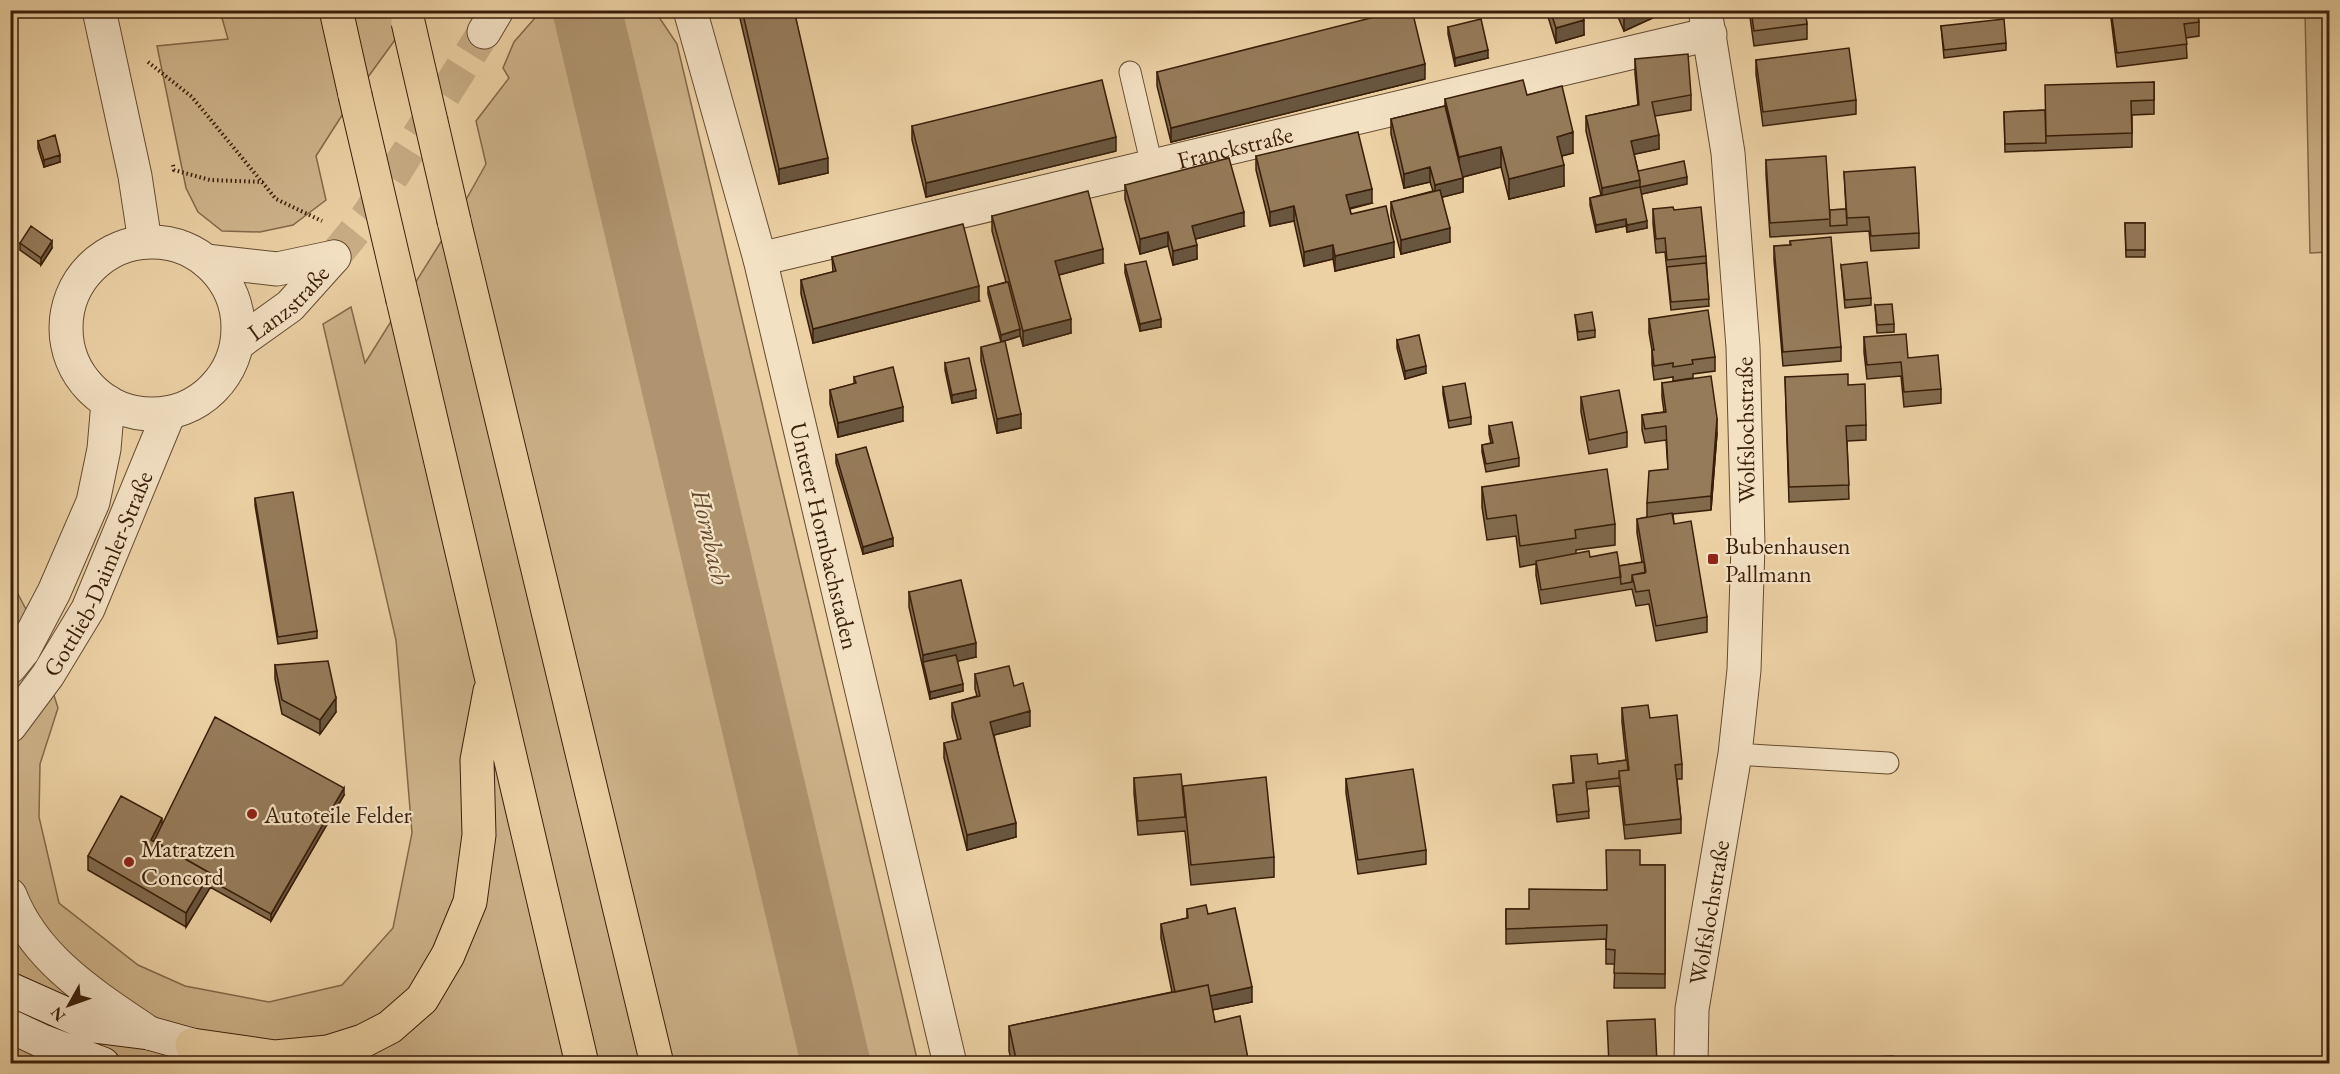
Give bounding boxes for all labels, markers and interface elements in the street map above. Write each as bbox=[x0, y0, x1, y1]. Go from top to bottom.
street label: Franckstraße bbox=[1174, 118, 1296, 175]
street label: Lanzstraße bbox=[241, 258, 335, 347]
street label: Wolfslochstraße bbox=[1728, 357, 1762, 503]
street label: Unterer Hornbachstaden bbox=[784, 419, 867, 653]
street label: Gottlieb-Daimler-Straße bbox=[35, 466, 159, 682]
water label: Hornbach bbox=[683, 485, 739, 588]
place label: Bubenhausen Pallmann bbox=[1725, 530, 1851, 589]
marker: Bubenhausen Pallmann bbox=[1706, 552, 1720, 566]
place label: Autoteile Felder bbox=[263, 799, 412, 830]
marker: Autoteile Felder bbox=[245, 807, 259, 821]
place label: Matratzen Concord bbox=[141, 833, 236, 892]
street label: Wolfslochstraße bbox=[1681, 838, 1736, 987]
marker: Matratzen Concord bbox=[122, 855, 136, 869]
north arrow bbox=[39, 975, 99, 1035]
text: N bbox=[46, 1003, 70, 1026]

